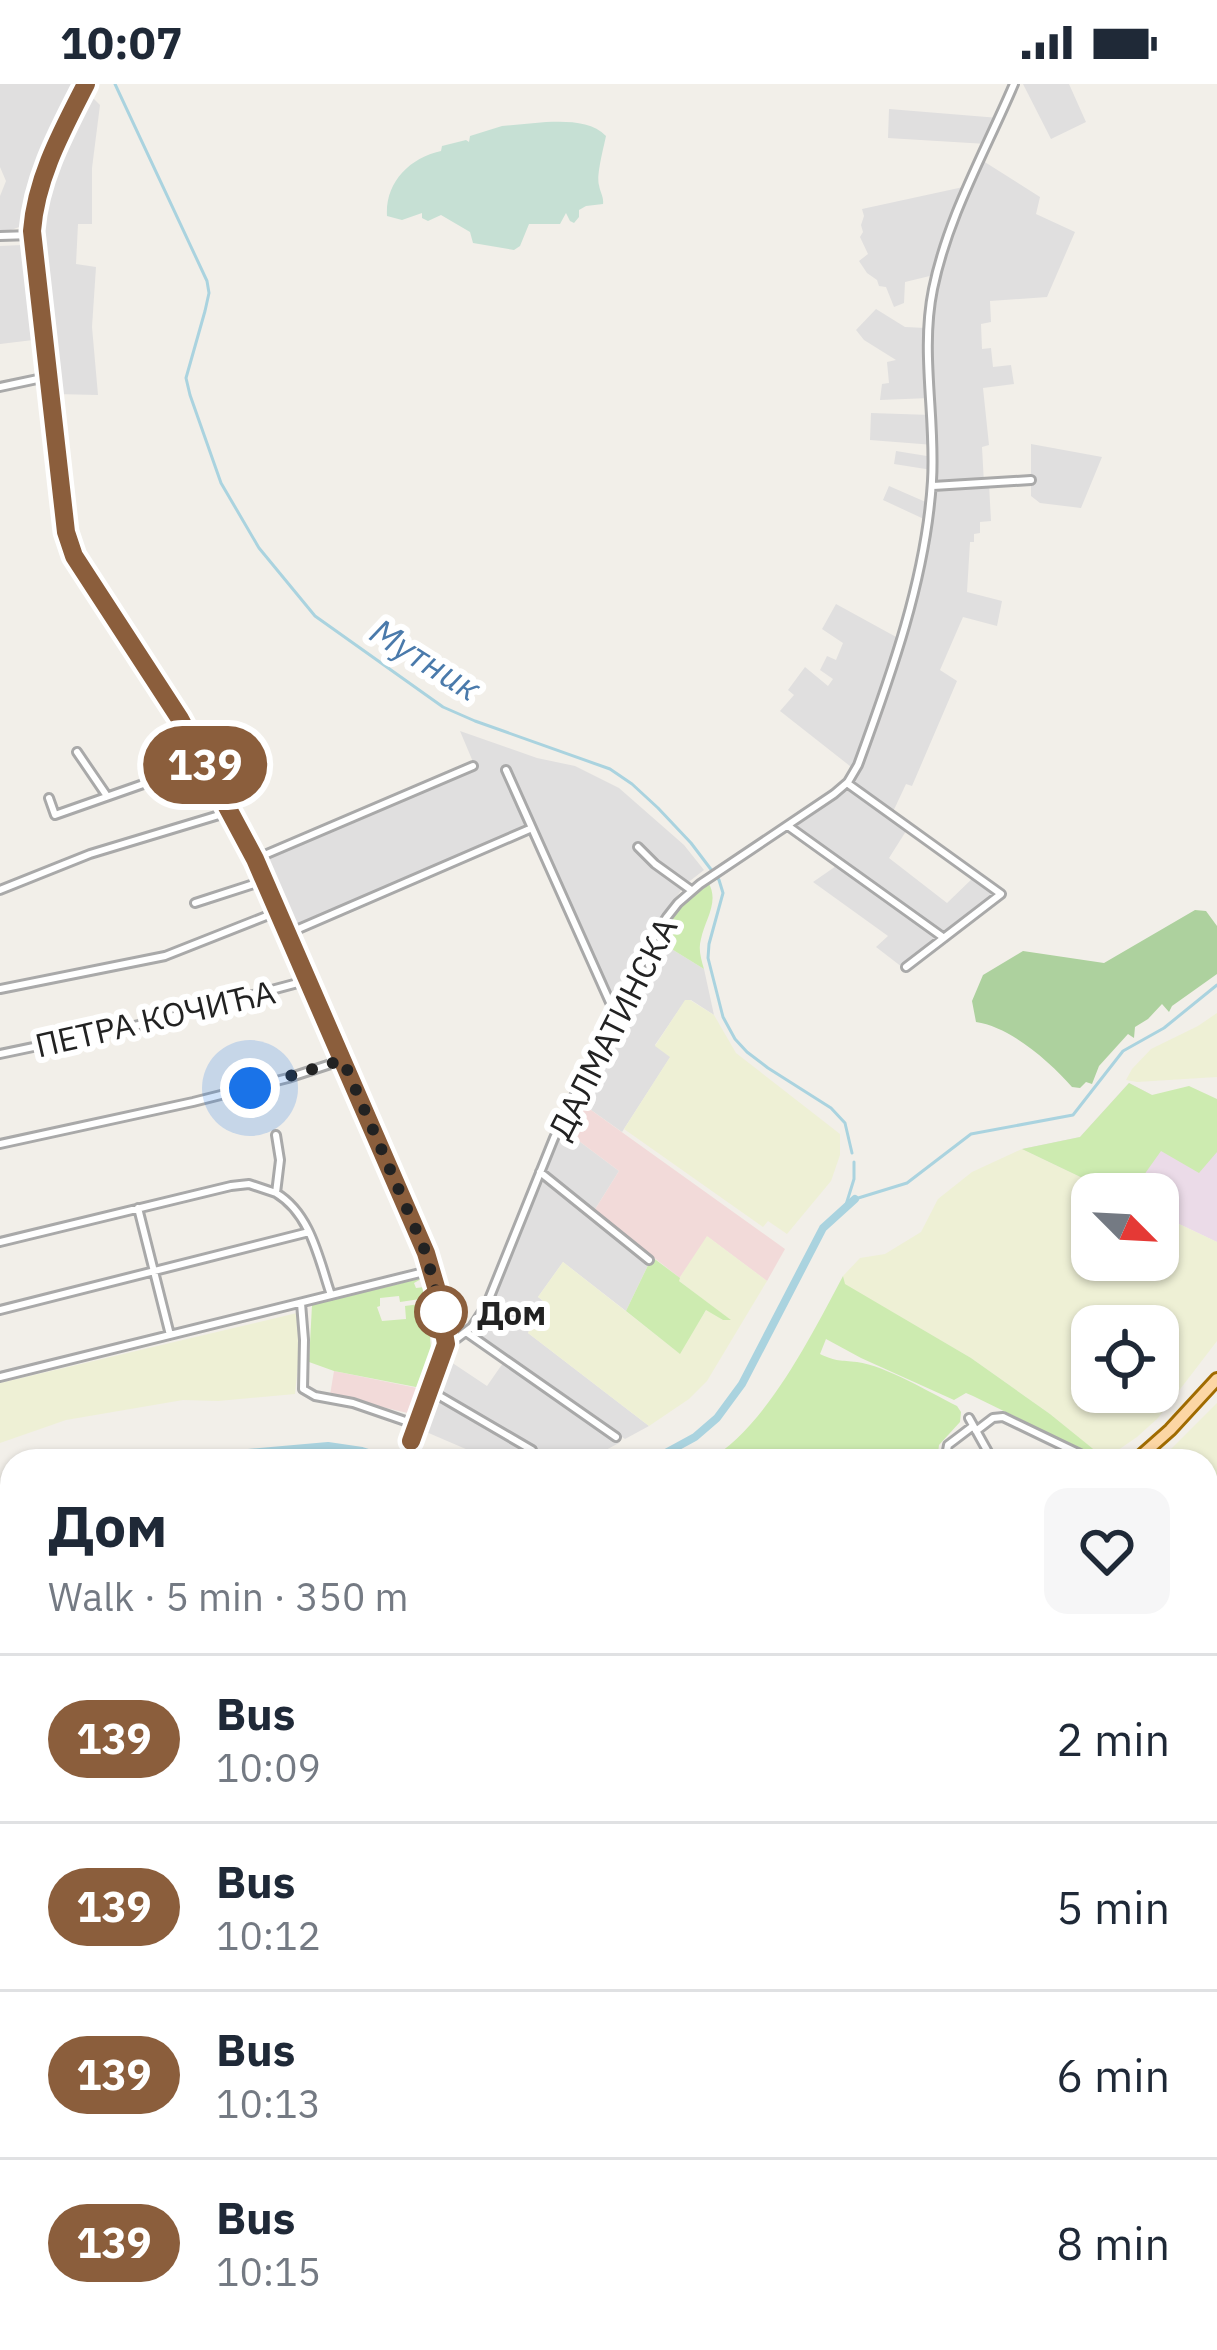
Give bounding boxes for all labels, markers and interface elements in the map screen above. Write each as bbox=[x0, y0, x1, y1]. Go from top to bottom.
text: 10:07 bbox=[60, 13, 183, 71]
water label: Мутник bbox=[362, 607, 491, 712]
line badge: 139 bbox=[136, 726, 274, 804]
text: 139 bbox=[167, 737, 243, 792]
street label: ДАЛМАТИНСКА bbox=[538, 910, 686, 1146]
street label: ПЕТРА КОЧИЋА bbox=[31, 970, 279, 1066]
your location bbox=[220, 1058, 280, 1118]
north arrow bbox=[1071, 1173, 1179, 1281]
map controls bbox=[1071, 1173, 1179, 1413]
marker: Дом bbox=[416, 1287, 466, 1337]
place label: Дом bbox=[477, 1291, 546, 1334]
button: locate bbox=[1071, 1305, 1179, 1413]
button: heart bbox=[1044, 1488, 1170, 1614]
text: Дом bbox=[48, 1489, 167, 1563]
text: Walk · 5 min · 350 m bbox=[48, 1571, 409, 1622]
text: Bus bbox=[216, 1684, 296, 1742]
text: 2 min bbox=[1056, 1710, 1170, 1768]
text: 139 bbox=[76, 1711, 152, 1766]
text: 10:09 bbox=[216, 1742, 321, 1793]
text: Bus bbox=[216, 1852, 296, 1910]
text: 5 min bbox=[1056, 1878, 1170, 1936]
text: 139 bbox=[76, 1879, 152, 1934]
text: 10:12 bbox=[216, 1910, 321, 1961]
text: Bus bbox=[216, 2020, 296, 2078]
text: 6 min bbox=[1056, 2046, 1170, 2104]
text: 139 bbox=[76, 2047, 152, 2102]
text: 10:13 bbox=[216, 2078, 321, 2129]
text: Bus bbox=[216, 2188, 296, 2246]
text: 8 min bbox=[1056, 2214, 1170, 2272]
text: 139 bbox=[76, 2215, 152, 2270]
text: 10:15 bbox=[216, 2246, 321, 2297]

